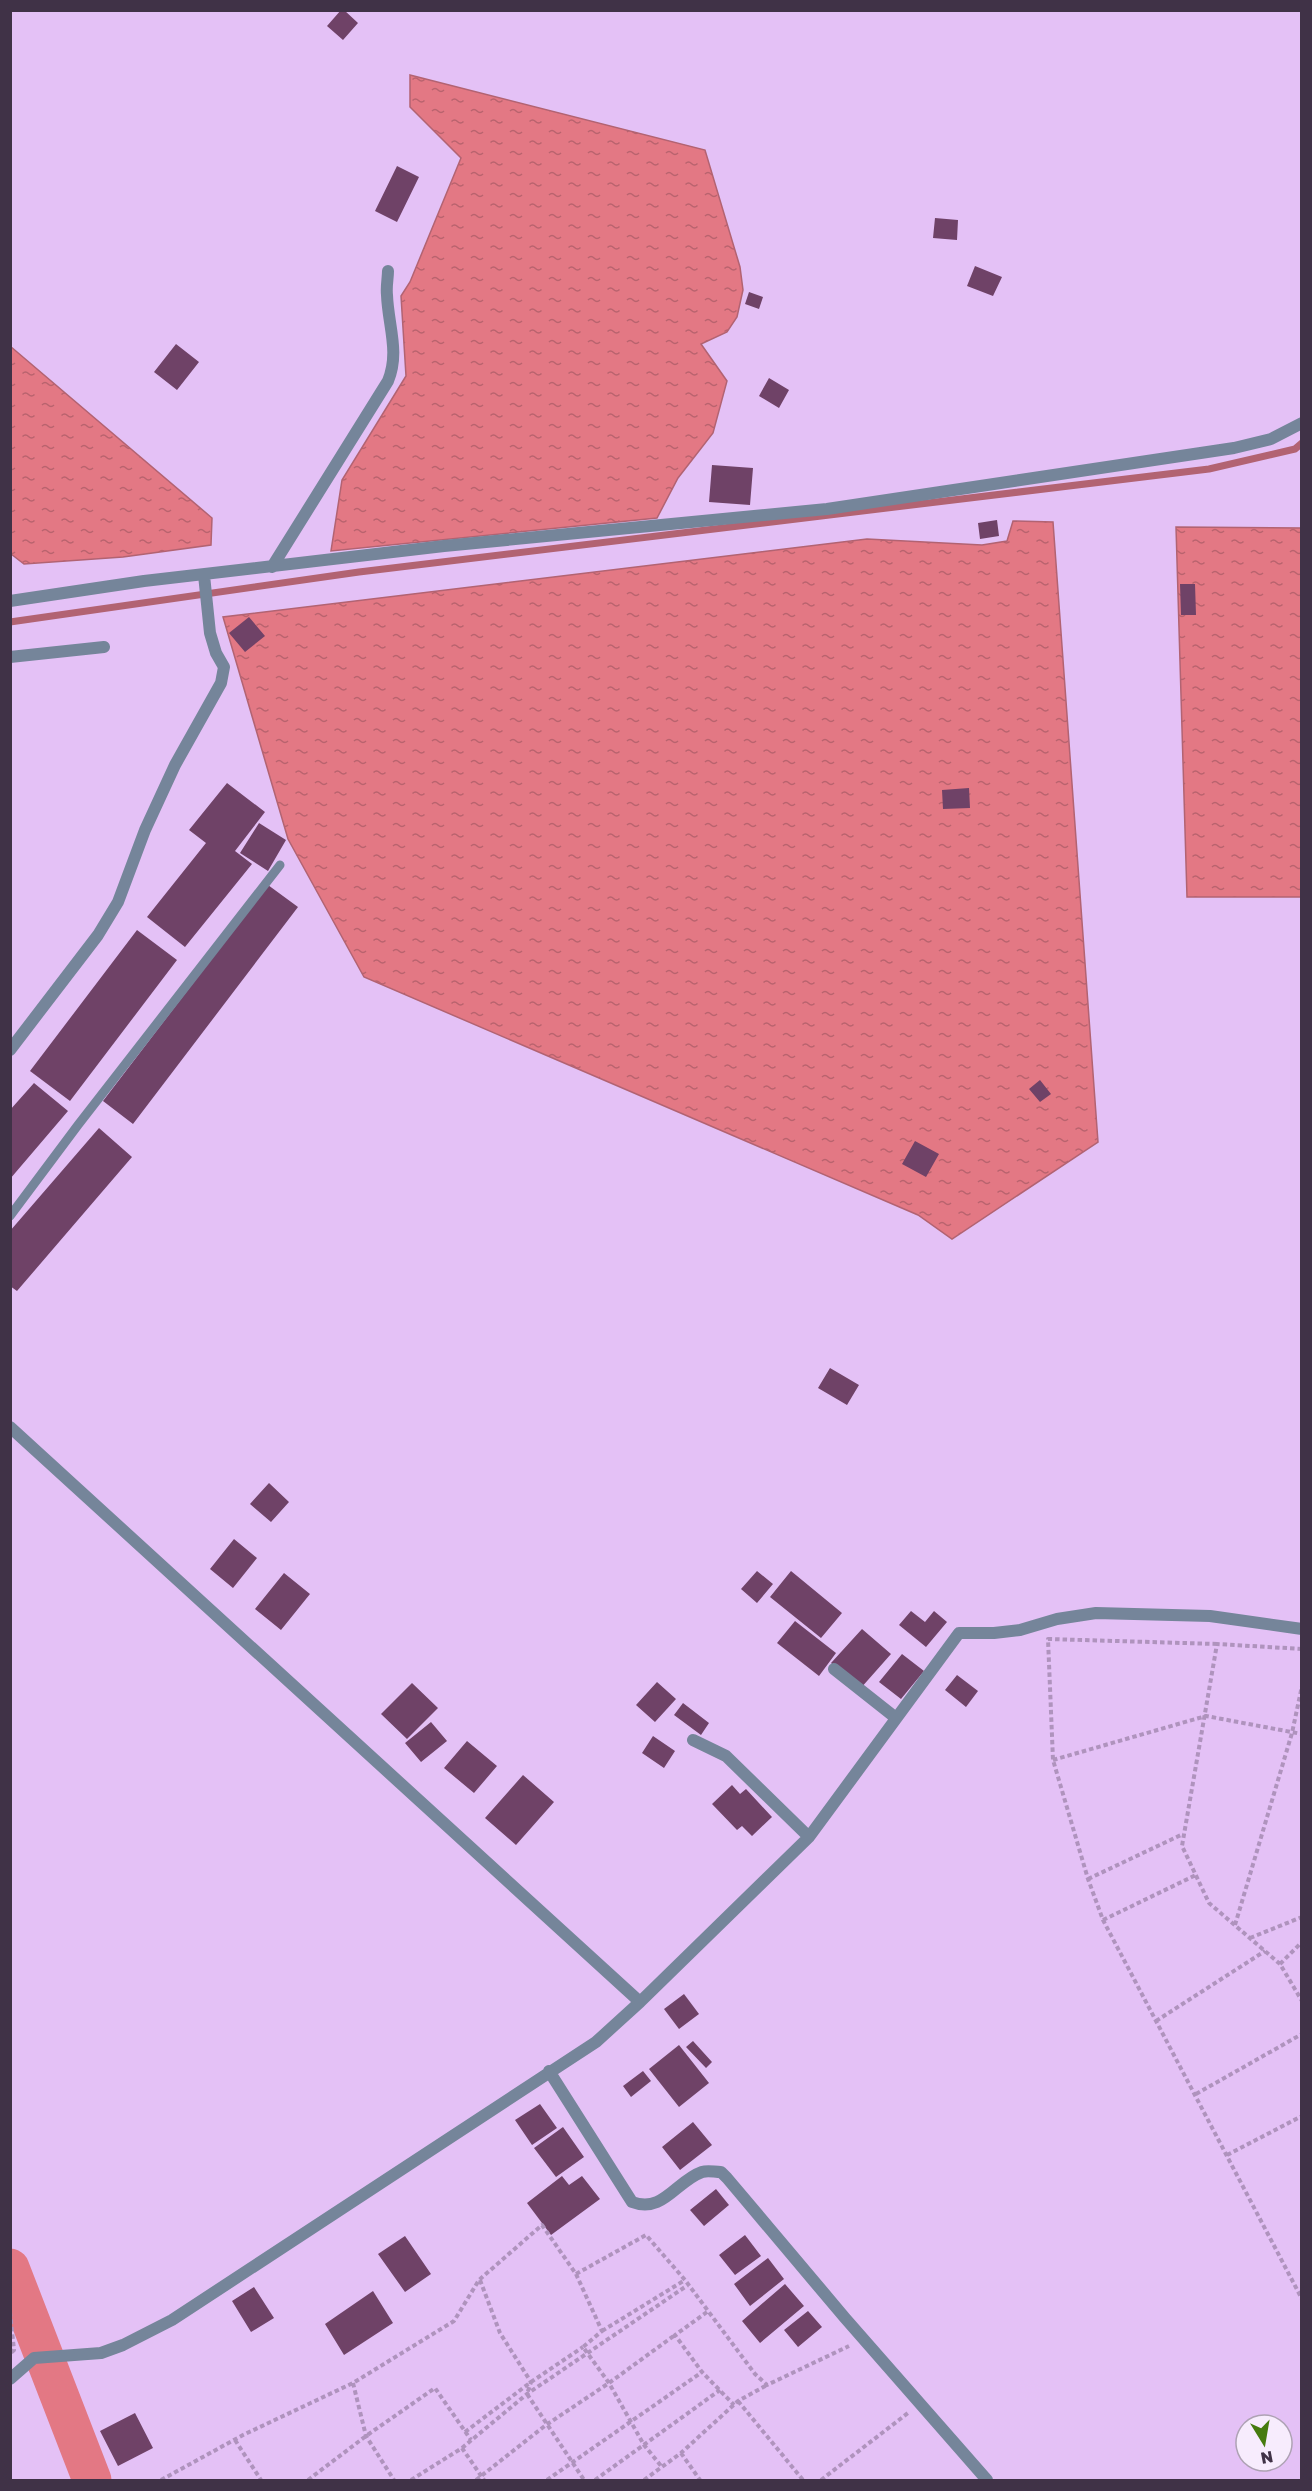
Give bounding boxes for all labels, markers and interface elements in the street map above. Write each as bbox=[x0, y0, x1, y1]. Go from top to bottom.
north arrow bbox=[1234, 2413, 1294, 2473]
text: N bbox=[1259, 2447, 1275, 2469]

